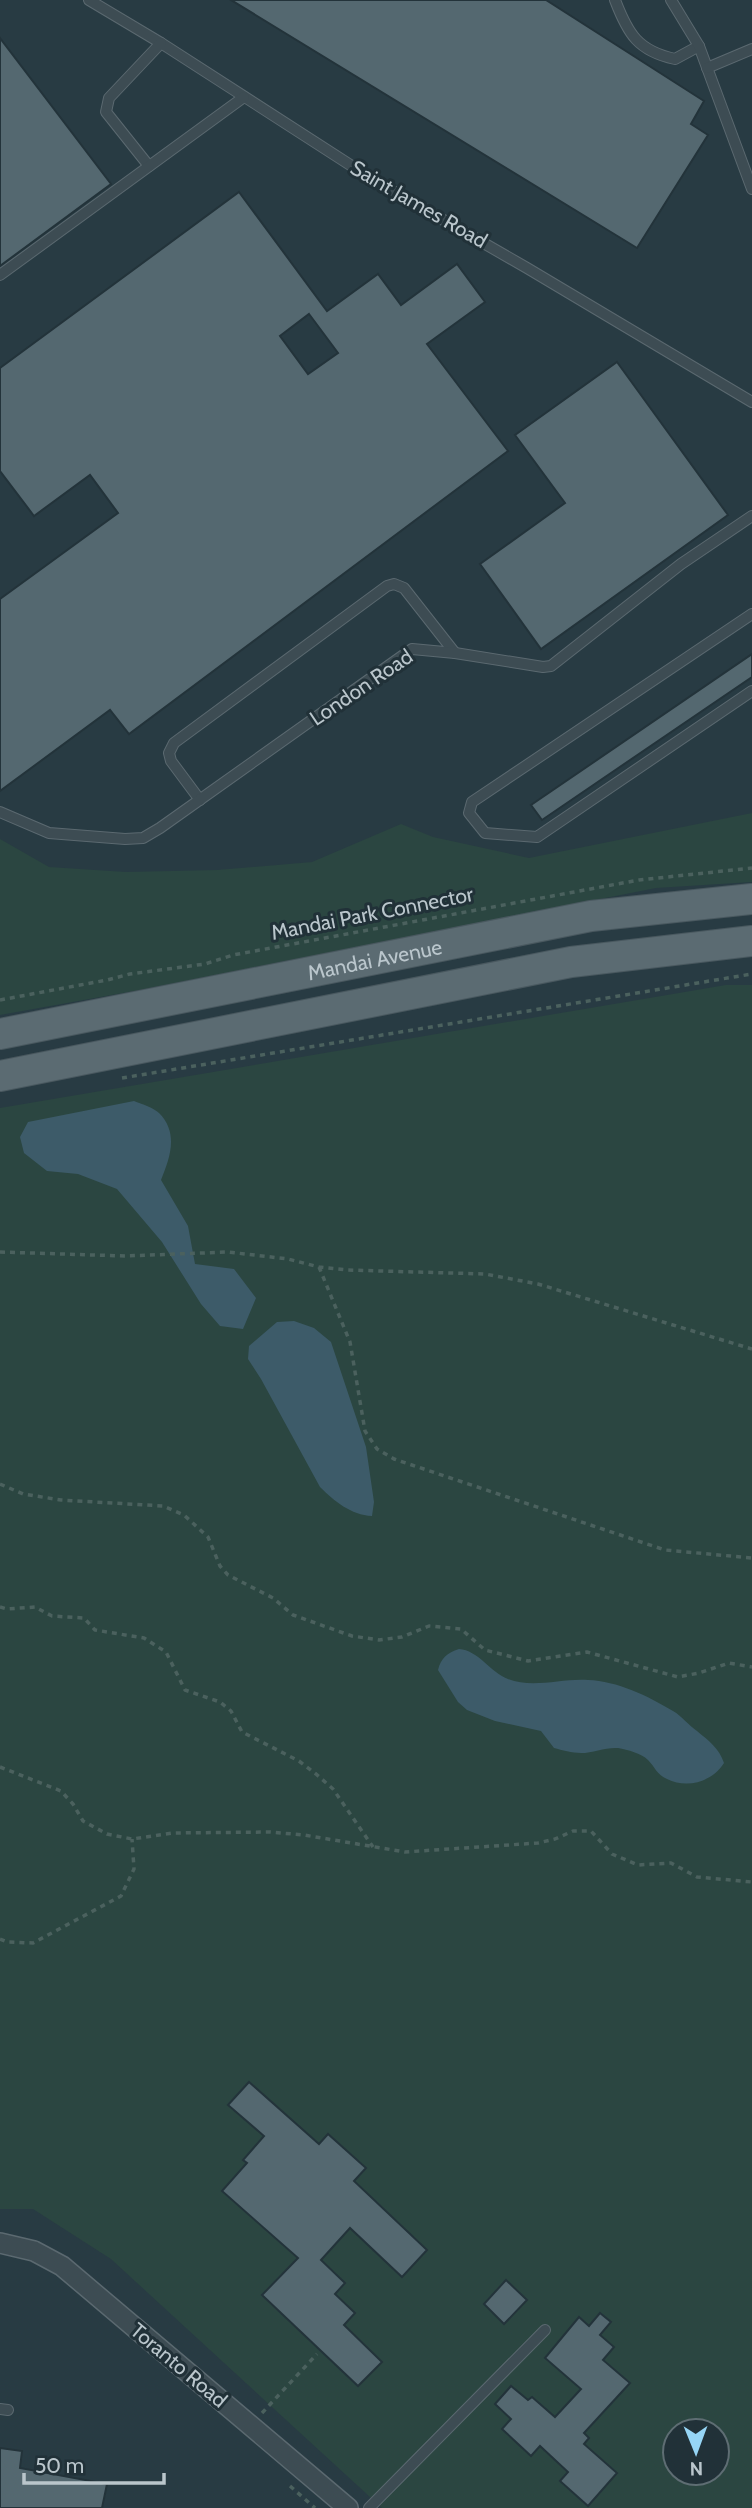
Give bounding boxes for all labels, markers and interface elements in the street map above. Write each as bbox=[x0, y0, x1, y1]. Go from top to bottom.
street label: Saint James Road bbox=[346, 155, 492, 253]
street label: London Road bbox=[305, 643, 417, 731]
street label: Mandai Park Connector bbox=[269, 881, 476, 945]
street label: Mandai Avenue bbox=[305, 934, 444, 985]
street label: Toranto Road bbox=[126, 2317, 232, 2413]
north arrow bbox=[661, 2417, 731, 2487]
scale bar bbox=[24, 2442, 164, 2486]
text: 50 m bbox=[35, 2453, 84, 2478]
text: N bbox=[689, 2457, 703, 2480]

